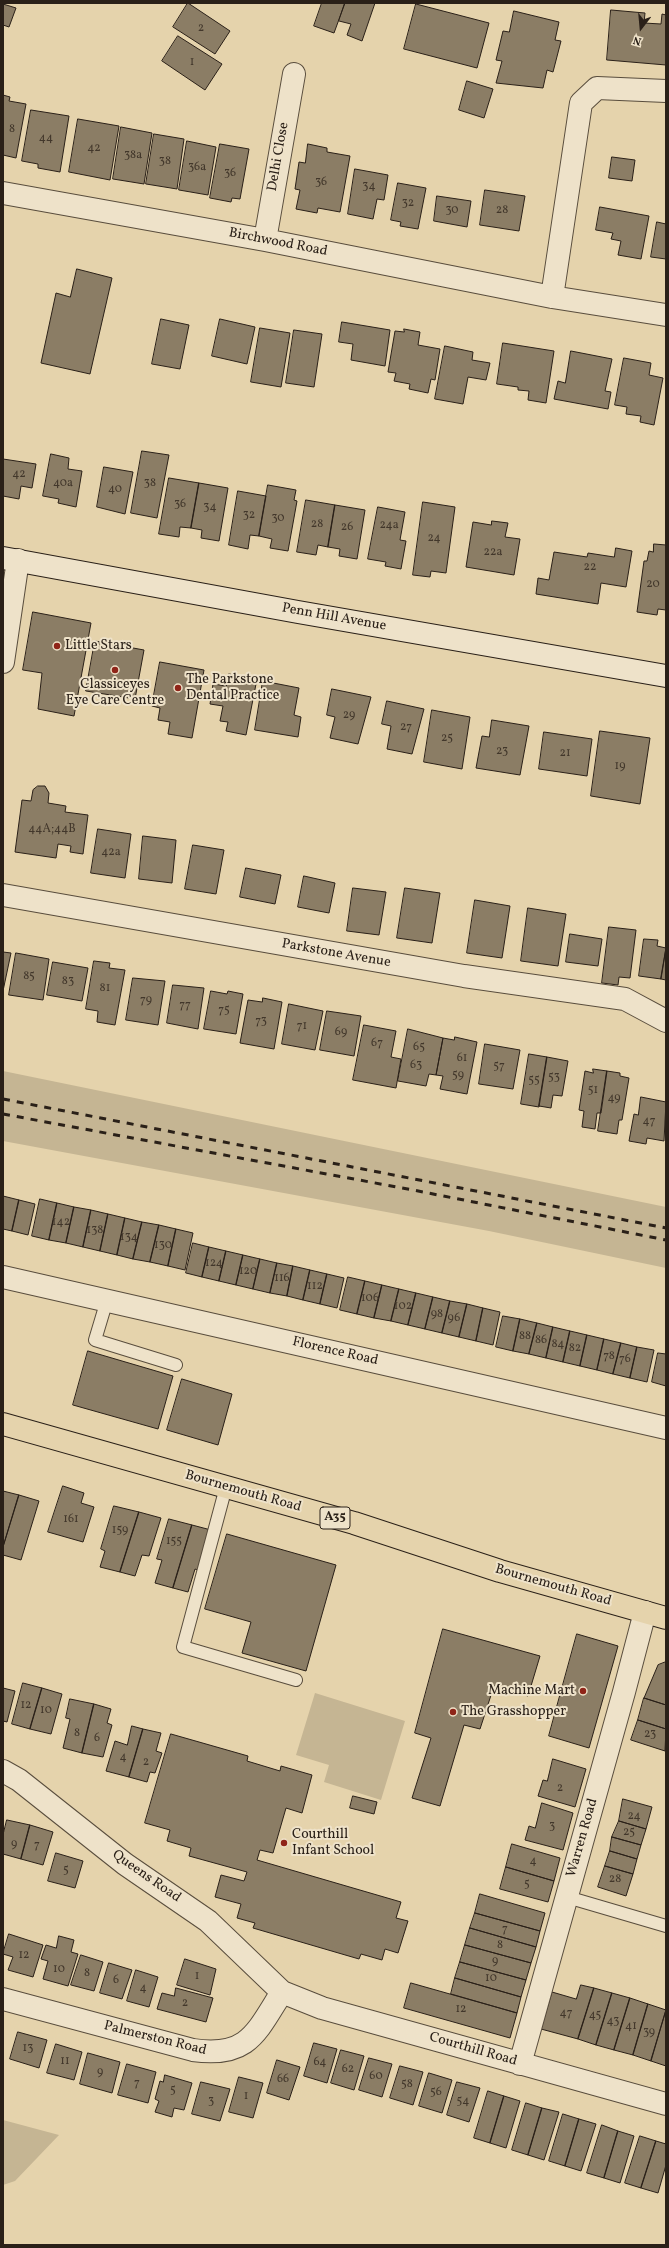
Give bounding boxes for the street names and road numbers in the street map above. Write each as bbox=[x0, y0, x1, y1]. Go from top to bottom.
street label: Delhi Close bbox=[265, 121, 293, 193]
street label: Birchwood Road bbox=[227, 225, 329, 261]
street label: Penn Hill Avenue bbox=[280, 601, 388, 635]
street label: Parkstone Avenue bbox=[280, 936, 392, 972]
street label: Florence Road bbox=[290, 1334, 380, 1370]
street label: Bournemouth Road bbox=[183, 1467, 303, 1517]
road number: A35 bbox=[320, 1507, 350, 1529]
street label: Bournemouth Road bbox=[493, 1561, 613, 1611]
street label: Warren Road bbox=[564, 1797, 602, 1879]
street label: Queens Road bbox=[108, 1847, 184, 1907]
street label: Palmerston Road bbox=[102, 2018, 208, 2060]
street label: Courthill Road bbox=[427, 2029, 519, 2071]

